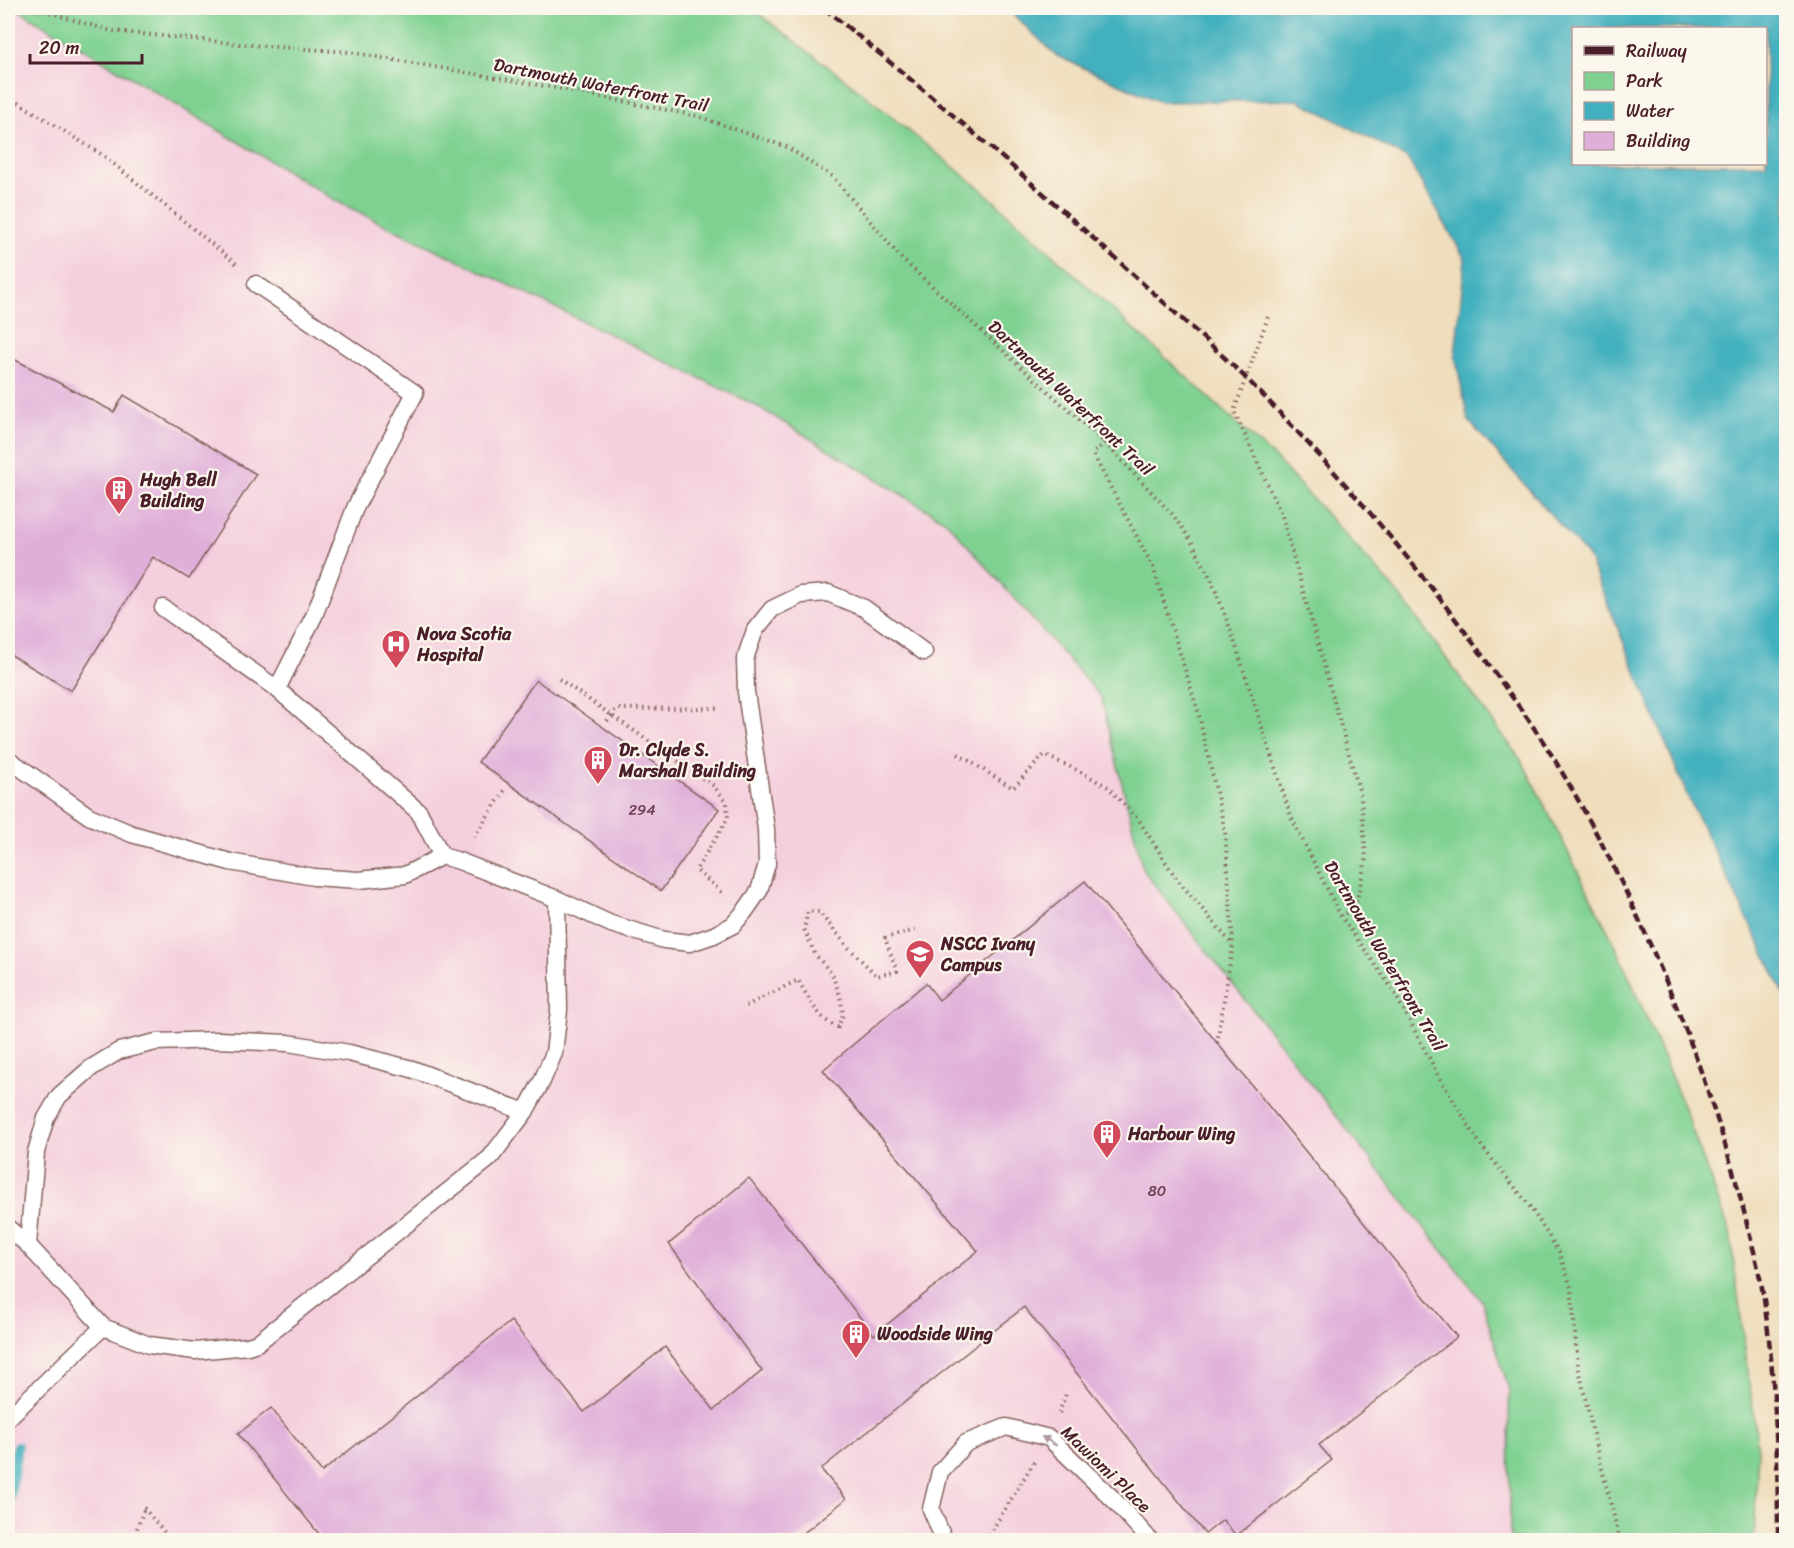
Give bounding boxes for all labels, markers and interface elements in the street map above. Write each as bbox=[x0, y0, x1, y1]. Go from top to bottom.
scale bar bbox=[30, 27, 142, 65]
legend bbox=[1572, 27, 1767, 165]
text: 20 m bbox=[39, 32, 79, 64]
text: Railway bbox=[1626, 35, 1688, 67]
street label: Dartmouth Waterfront Trail bbox=[491, 48, 712, 122]
text: Park bbox=[1626, 65, 1663, 97]
text: Water bbox=[1626, 95, 1675, 127]
text: Building bbox=[1626, 125, 1690, 157]
street label: Dartmouth Waterfront Trail bbox=[980, 312, 1162, 485]
place label: Hugh Bell Building bbox=[139, 464, 218, 517]
building icon: Hugh Bell Building bbox=[103, 474, 135, 516]
place label: Nova Scotia Hospital bbox=[416, 618, 512, 671]
hospital icon: Nova Scotia Hospital bbox=[380, 628, 412, 670]
place label: Dr. Clyde S. Marshall Building bbox=[618, 734, 756, 787]
building icon: Dr. Clyde S. Marshall Building bbox=[582, 744, 614, 786]
house number: 294 bbox=[628, 797, 656, 823]
street label: Dartmouth Waterfront Trail bbox=[1315, 854, 1455, 1059]
place label: NSCC Ivany Campus bbox=[940, 928, 1036, 981]
school or university icon: NSCC Ivany Campus bbox=[904, 938, 936, 980]
building icon: Harbour Wing bbox=[1091, 1118, 1123, 1160]
place label: Harbour Wing bbox=[1127, 1118, 1235, 1150]
house number: 80 bbox=[1148, 1178, 1166, 1204]
building icon: Woodside Wing bbox=[840, 1318, 872, 1360]
place label: Woodside Wing bbox=[877, 1318, 993, 1350]
street label: Mawiomi Place bbox=[1053, 1417, 1159, 1521]
one-way arrow bbox=[1040, 1436, 1057, 1446]

